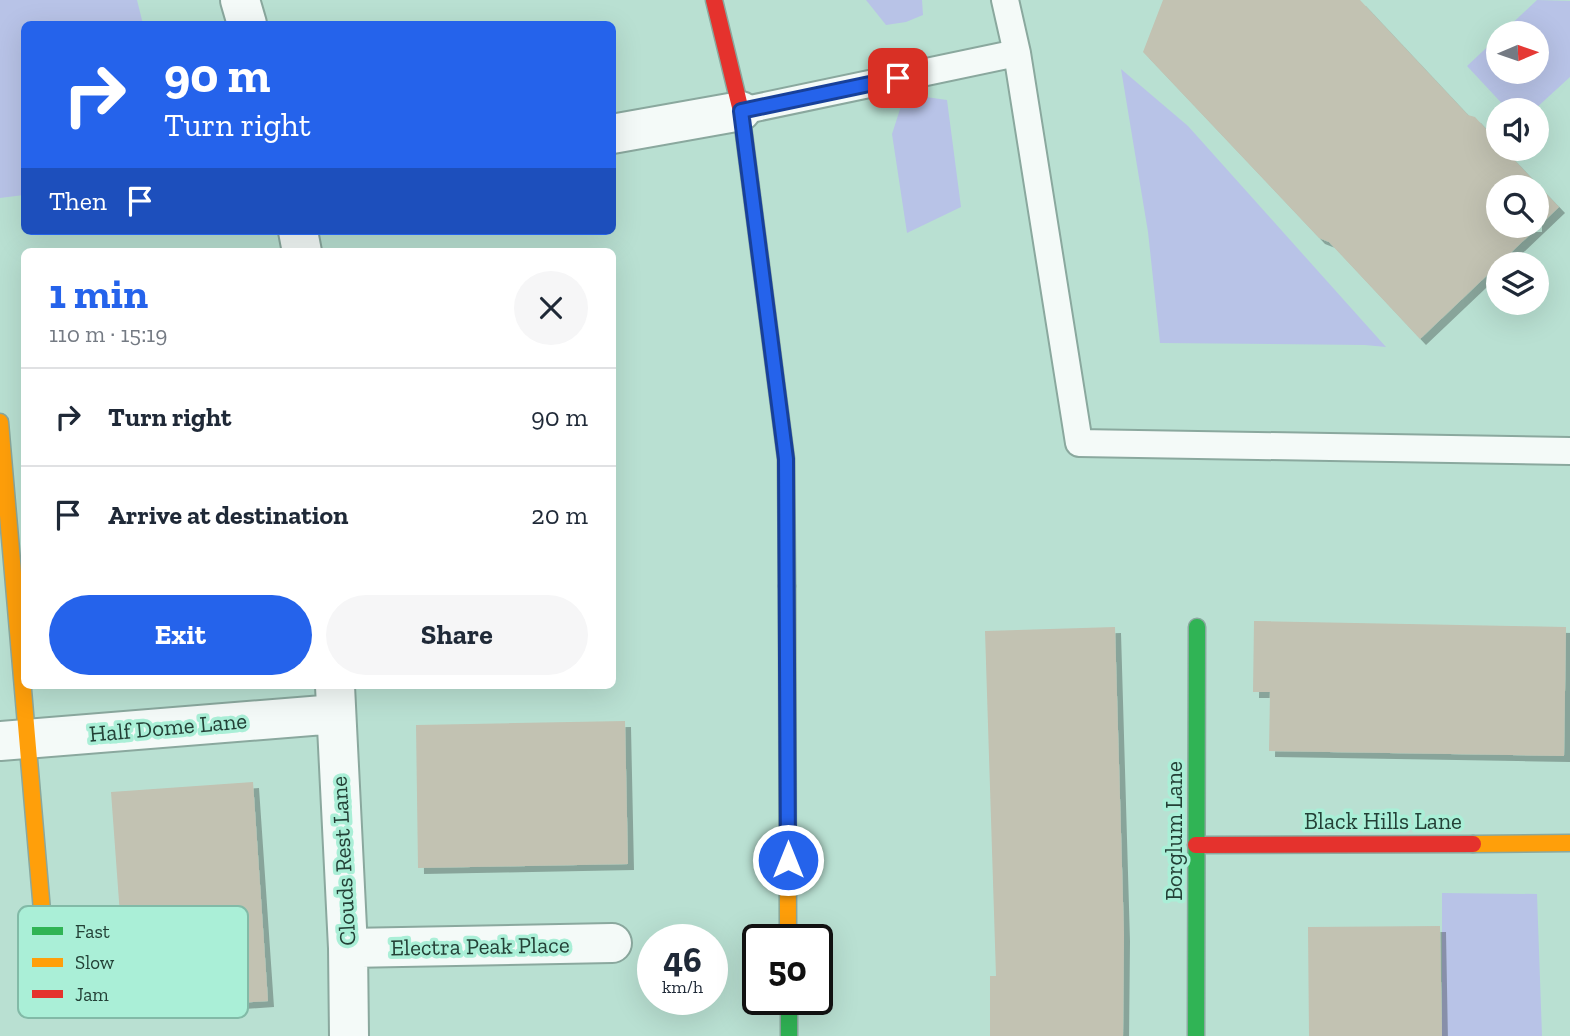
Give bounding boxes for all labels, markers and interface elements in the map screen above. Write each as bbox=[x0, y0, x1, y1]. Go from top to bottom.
north arrow bbox=[1486, 21, 1549, 84]
map controls bbox=[1486, 21, 1549, 315]
text: 90 m bbox=[164, 46, 271, 105]
pin bbox=[868, 48, 928, 108]
icon: right bbox=[49, 49, 140, 140]
icon: arrive bbox=[879, 59, 917, 97]
button: sound bbox=[1486, 98, 1549, 161]
text: Turn right bbox=[164, 106, 311, 144]
button: search bbox=[1486, 175, 1549, 238]
icon: arrive bbox=[121, 182, 159, 220]
text: Then bbox=[49, 185, 107, 217]
button: layers bbox=[1486, 252, 1549, 315]
text: 1 min bbox=[49, 268, 148, 319]
button: close bbox=[514, 271, 588, 345]
text: 110 m · 15:19 bbox=[49, 320, 167, 348]
icon: right bbox=[49, 398, 87, 436]
text: Turn right bbox=[108, 401, 231, 433]
text: 90 m bbox=[531, 401, 588, 433]
icon: arrive bbox=[49, 496, 87, 534]
text: Arrive at destination bbox=[108, 499, 348, 531]
text: 20 m bbox=[531, 499, 588, 531]
button: Exit bbox=[49, 595, 312, 675]
button: Share bbox=[326, 595, 588, 675]
street label: Half Dome Lane bbox=[88, 706, 248, 748]
street label: Borglum Lane bbox=[1160, 761, 1188, 901]
street label: Clouds Rest Lane bbox=[325, 775, 361, 947]
street label: Black Hills Lane bbox=[1304, 807, 1462, 835]
position arrow bbox=[751, 823, 825, 897]
legend bbox=[18, 906, 248, 1018]
text: Fast bbox=[75, 920, 110, 943]
speed limit sign: 50 bbox=[742, 924, 833, 1015]
street label: Electra Peak Place bbox=[390, 930, 570, 962]
text: 46 bbox=[663, 939, 702, 981]
text: Slow bbox=[75, 951, 115, 974]
text: km/h bbox=[662, 976, 703, 998]
text: Jam bbox=[75, 983, 109, 1006]

